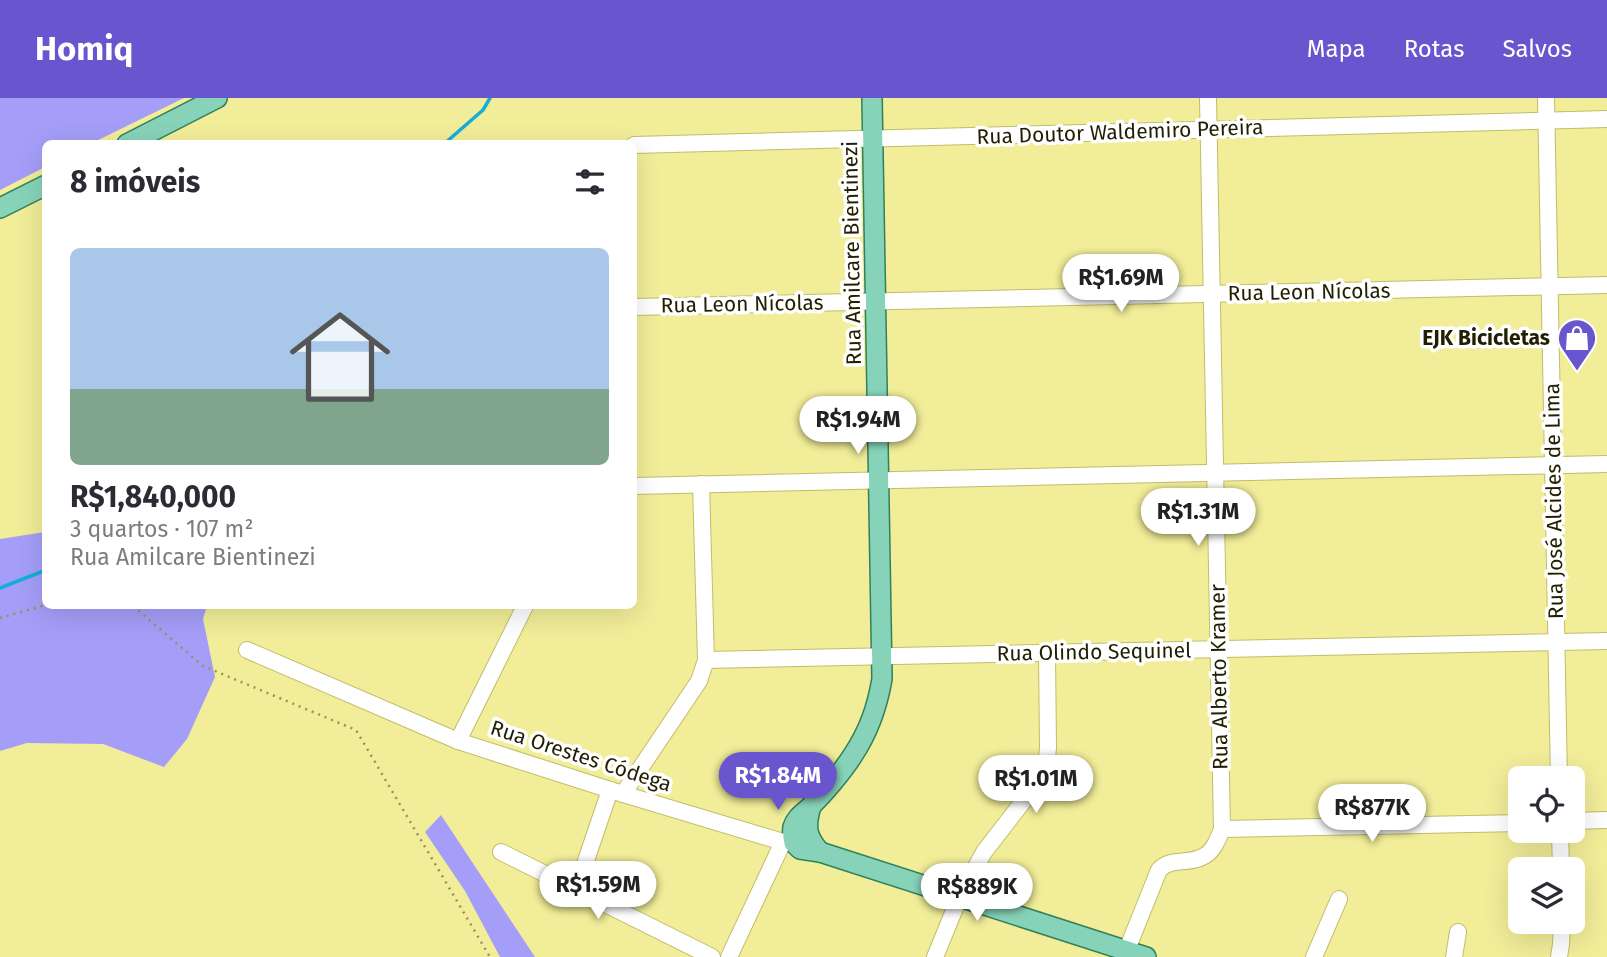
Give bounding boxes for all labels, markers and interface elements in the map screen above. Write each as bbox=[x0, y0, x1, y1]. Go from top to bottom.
text: Homiq bbox=[35, 29, 133, 69]
text: Mapa bbox=[1307, 35, 1366, 63]
text: Rotas bbox=[1404, 35, 1464, 63]
text: Salvos bbox=[1502, 35, 1572, 63]
street label: Rua Doutor Waldemiro Pereira bbox=[976, 114, 1264, 150]
street label: Rua Amilcare Bientinezi bbox=[837, 141, 867, 365]
icon: filters bbox=[571, 163, 609, 201]
text: 8 imóveis bbox=[70, 164, 200, 200]
pin: R$1.69M bbox=[1056, 254, 1186, 314]
text: R$1.69M bbox=[1078, 263, 1164, 291]
street label: Rua Leon Nícolas bbox=[1227, 278, 1391, 306]
street label: Rua Leon Nícolas bbox=[660, 290, 824, 318]
icon: home bbox=[277, 294, 403, 420]
shop icon: EJK Bicicletas bbox=[1556, 317, 1598, 372]
place label: EJK Bicicletas bbox=[1422, 325, 1550, 351]
street label: Rua José Alcides de Lima bbox=[1539, 383, 1569, 619]
pin: R$1.94M bbox=[793, 396, 923, 456]
text: R$1.94M bbox=[815, 405, 901, 433]
text: R$1,840,000 bbox=[70, 479, 236, 515]
pin: R$1.31M bbox=[1133, 489, 1263, 548]
text: R$1.31M bbox=[1157, 497, 1239, 525]
text: 3 quartos · 107 m² bbox=[70, 515, 253, 543]
text: Rua Amilcare Bientinezi bbox=[70, 543, 316, 571]
street label: Rua Alberto Kramer bbox=[1204, 584, 1234, 770]
street label: Rua Olindo Sequinel bbox=[996, 637, 1192, 667]
street label: Rua Orestes Códega bbox=[487, 714, 675, 798]
pin: R$1.84M bbox=[713, 752, 843, 812]
pin: R$1.01M bbox=[971, 756, 1101, 815]
text: R$1.84M bbox=[735, 761, 821, 789]
text: R$1.01M bbox=[994, 764, 1078, 792]
map controls bbox=[1508, 766, 1585, 934]
button: locate bbox=[1508, 766, 1585, 843]
pin: R$877K bbox=[1315, 784, 1429, 844]
text: R$877K bbox=[1334, 793, 1410, 821]
button: layers bbox=[1508, 857, 1585, 934]
pin: R$1.59M bbox=[533, 862, 663, 921]
pin: R$889K bbox=[920, 864, 1034, 923]
text: R$1.59M bbox=[555, 870, 641, 898]
text: R$889K bbox=[937, 872, 1017, 900]

